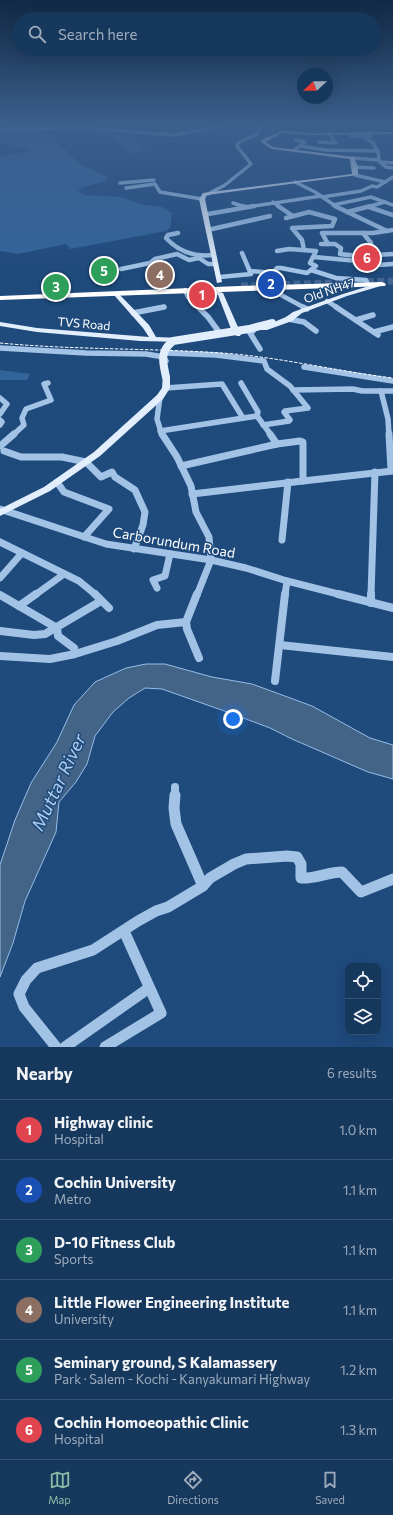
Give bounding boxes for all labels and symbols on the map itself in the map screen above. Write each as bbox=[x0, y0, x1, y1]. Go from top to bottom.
north arrow bbox=[297, 68, 333, 104]
pin: 6 bbox=[354, 243, 380, 273]
pin: 5 bbox=[91, 256, 117, 286]
pin: 4 bbox=[147, 260, 173, 290]
pin: 2 bbox=[258, 269, 284, 299]
pin: 3 bbox=[43, 272, 69, 302]
street label: Old NH47 bbox=[301, 275, 357, 305]
pin: 1 bbox=[189, 280, 215, 310]
street label: TVS Road bbox=[57, 314, 111, 332]
street label: Carborundum Road bbox=[111, 523, 237, 561]
your location bbox=[223, 709, 243, 729]
water label: Muttar River bbox=[26, 729, 90, 834]

